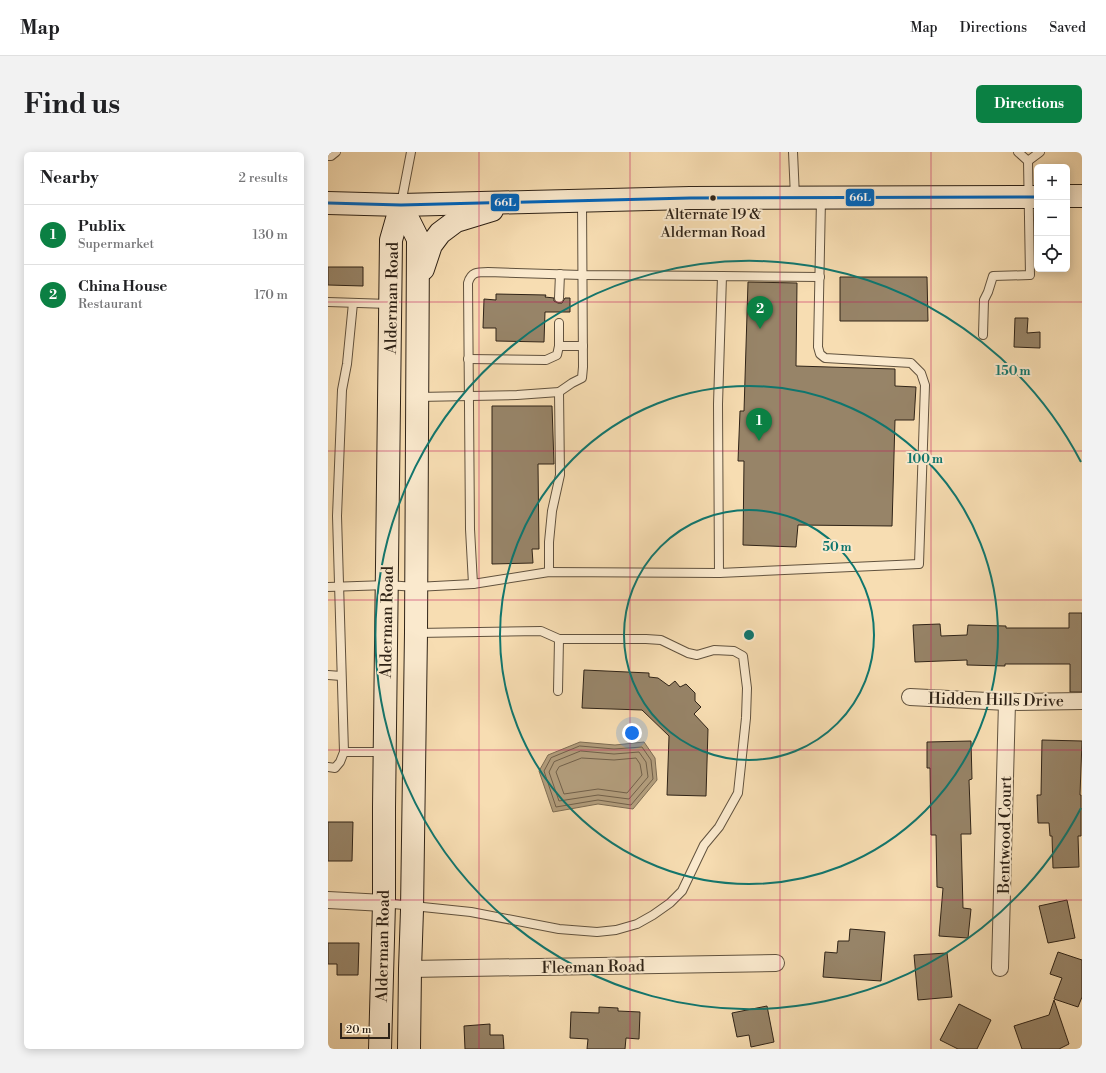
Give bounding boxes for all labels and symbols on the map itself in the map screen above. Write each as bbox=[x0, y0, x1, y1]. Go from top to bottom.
line badge: 66L bbox=[845, 188, 875, 207]
text: 66L bbox=[849, 191, 871, 205]
line badge: 66L bbox=[490, 193, 520, 212]
marker: Alternate 19 & Alderman Road bbox=[708, 193, 718, 203]
text: 66L bbox=[494, 196, 516, 210]
place label: Alternate 19 & Alderman Road bbox=[659, 205, 766, 242]
street label: Alderman Road bbox=[381, 242, 403, 355]
pin: 2 bbox=[747, 296, 773, 329]
text: 150 m bbox=[996, 364, 1030, 379]
pin: 1 bbox=[746, 408, 772, 441]
text: 100 m bbox=[907, 452, 943, 467]
text: 50 m bbox=[822, 540, 852, 555]
street label: Alderman Road bbox=[376, 566, 398, 679]
centre of rings bbox=[742, 628, 756, 642]
street label: Hidden Hills Drive bbox=[928, 689, 1064, 711]
your location bbox=[622, 723, 642, 743]
street label: Bentwood Court bbox=[994, 776, 1016, 895]
street label: Alderman Road bbox=[372, 890, 394, 1003]
street label: Fleeman Road bbox=[541, 956, 645, 978]
scale bar bbox=[340, 1021, 390, 1040]

